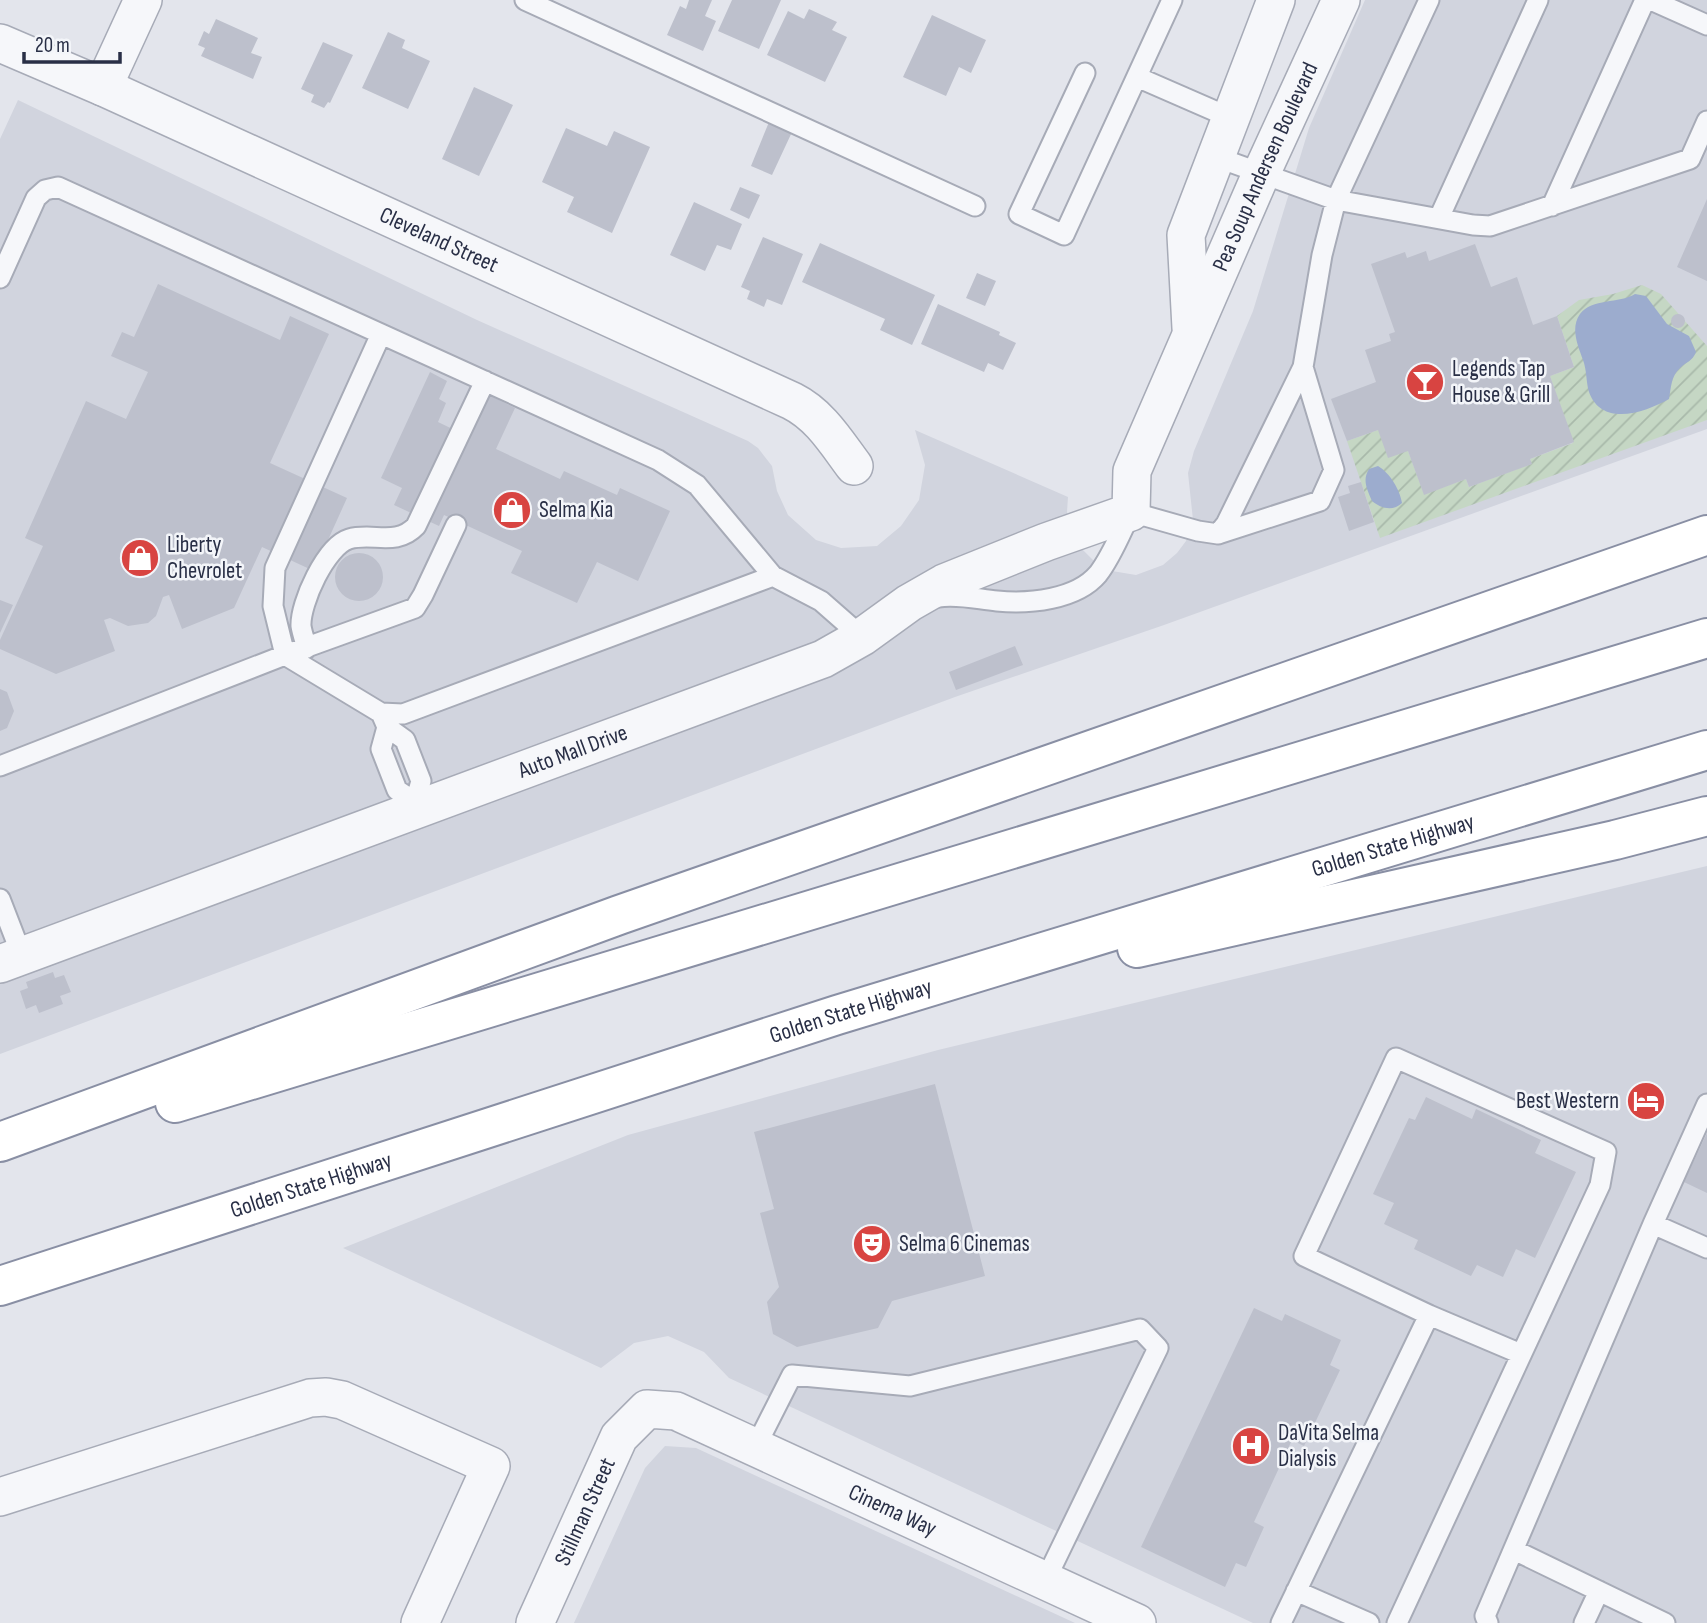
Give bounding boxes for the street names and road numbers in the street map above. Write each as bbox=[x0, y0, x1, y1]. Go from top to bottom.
street label: Pea Soup Andersen Boulevard bbox=[1206, 58, 1324, 276]
street label: Cleveland Street bbox=[375, 201, 503, 279]
street label: Auto Mall Drive bbox=[513, 719, 631, 785]
street label: Golden State Highway bbox=[1308, 808, 1478, 884]
street label: Golden State Highway bbox=[766, 973, 935, 1050]
street label: Golden State Highway bbox=[227, 1146, 396, 1225]
street label: Stillman Street bbox=[549, 1453, 622, 1570]
street label: Cinema Way bbox=[844, 1478, 941, 1543]

